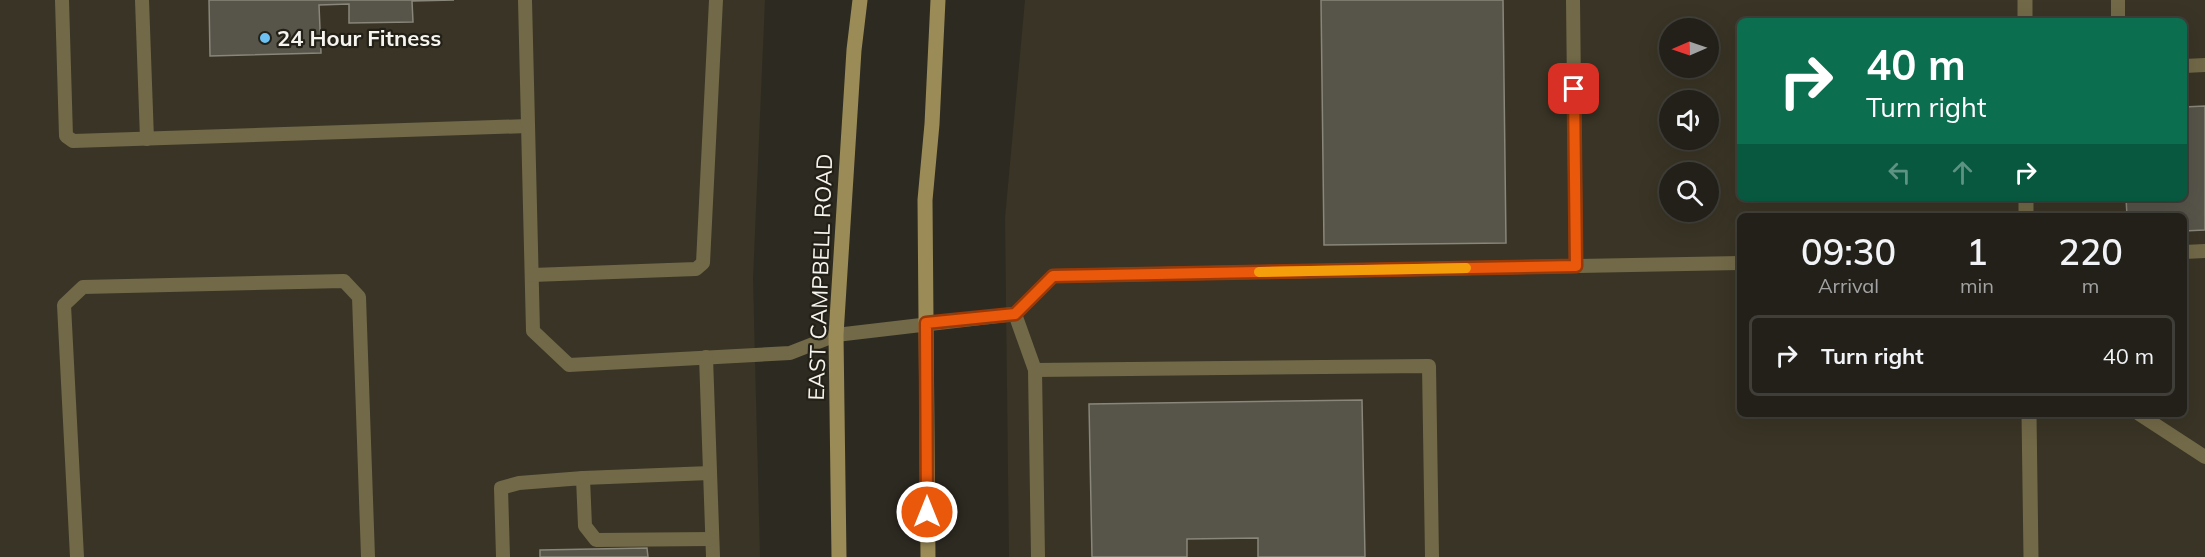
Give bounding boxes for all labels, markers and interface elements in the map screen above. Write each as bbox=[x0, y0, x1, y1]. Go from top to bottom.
north arrow bbox=[1659, 18, 1719, 78]
map controls bbox=[1659, 18, 1719, 222]
place label: 24 Hour Fitness bbox=[277, 24, 441, 52]
marker: 24 Hour Fitness bbox=[258, 31, 272, 45]
text: 40 m bbox=[1866, 38, 1966, 91]
icon: right bbox=[1767, 42, 1845, 120]
pin bbox=[1548, 63, 1599, 114]
icon: arrive bbox=[1557, 72, 1590, 105]
button: sound bbox=[1659, 90, 1719, 150]
text: Turn right bbox=[1866, 90, 1986, 124]
street label: EAST CAMPBELL ROAD bbox=[802, 153, 838, 401]
icon: left bbox=[1883, 156, 1916, 189]
icon: ahead bbox=[1946, 156, 1979, 189]
icon: right bbox=[2009, 156, 2042, 189]
button: search bbox=[1659, 162, 1719, 222]
text: 09:30 bbox=[1801, 229, 1896, 274]
text: 1 bbox=[1966, 229, 1988, 274]
text: 220 bbox=[2058, 229, 2123, 274]
text: Arrival bbox=[1818, 273, 1879, 298]
text: min bbox=[1960, 273, 1994, 298]
text: m bbox=[2082, 273, 2099, 298]
icon: right bbox=[1770, 339, 1803, 372]
text: Turn right bbox=[1821, 342, 1924, 370]
text: 40 m bbox=[2103, 342, 2154, 370]
position arrow bbox=[895, 480, 959, 544]

